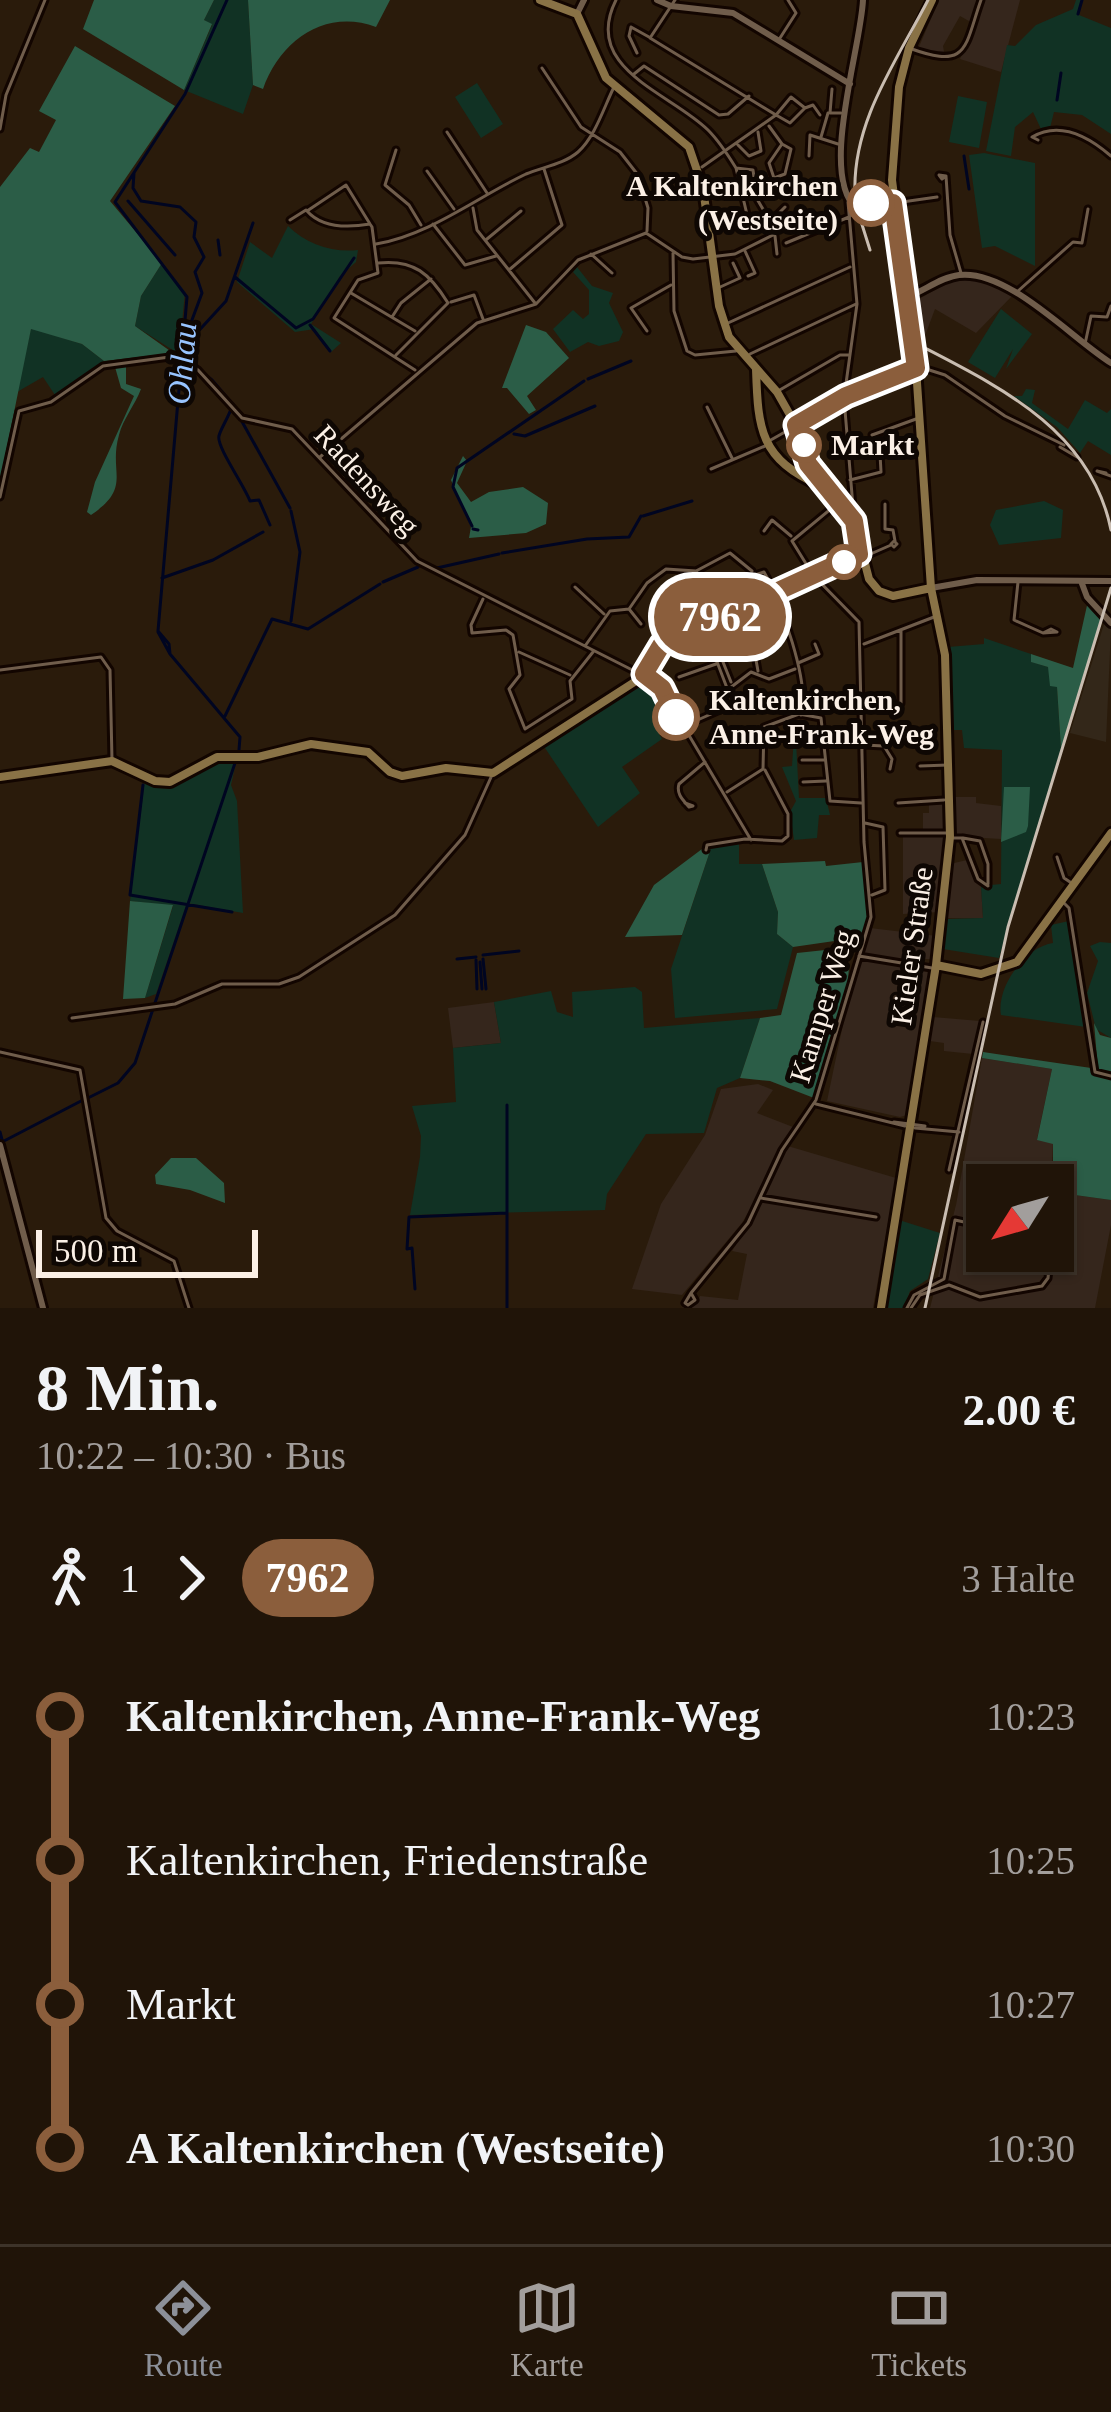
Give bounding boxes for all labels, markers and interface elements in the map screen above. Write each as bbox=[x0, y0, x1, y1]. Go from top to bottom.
place label: A Kaltenkirchen (Westseite) bbox=[626, 169, 838, 237]
marker: A Kaltenkirchen (Westseite) bbox=[849, 181, 893, 225]
water label: Ohlau bbox=[160, 320, 204, 406]
street label: Radensweg bbox=[308, 418, 427, 541]
place label: Markt bbox=[831, 428, 914, 461]
marker: Markt bbox=[788, 429, 820, 461]
unlabelled marker bbox=[828, 546, 860, 578]
line badge: 7962 bbox=[636, 578, 804, 656]
text: 7962 bbox=[678, 594, 762, 640]
place label: Kaltenkirchen, Anne-Frank-Weg bbox=[709, 683, 934, 750]
marker: Kaltenkirchen, Anne-Frank-Weg bbox=[654, 695, 698, 739]
street label: Kieler Straße bbox=[884, 865, 939, 1027]
street label: Kamper Weg bbox=[783, 926, 860, 1086]
north arrow bbox=[966, 1164, 1074, 1272]
map controls bbox=[966, 1164, 1074, 1272]
scale bar bbox=[36, 1224, 258, 1277]
text: 500 m bbox=[54, 1233, 137, 1269]
text: 8 Min. bbox=[36, 1351, 219, 1424]
text: 2.00 € bbox=[963, 1385, 1075, 1435]
text: 10:22 – 10:30 · Bus bbox=[36, 1434, 346, 1477]
icon: walk bbox=[36, 1545, 102, 1611]
icon: forward bbox=[158, 1545, 224, 1611]
text: 7962 bbox=[266, 1555, 350, 1601]
text: 1 bbox=[120, 1557, 140, 1600]
text: 3 Halte bbox=[961, 1557, 1075, 1600]
text: Kaltenkirchen, Anne-Frank-Weg bbox=[126, 1691, 760, 1741]
text: 10:23 bbox=[986, 1695, 1075, 1738]
text: Kaltenkirchen, Friedenstraße bbox=[126, 1835, 648, 1885]
text: 10:25 bbox=[986, 1839, 1075, 1882]
text: Markt bbox=[126, 1979, 236, 2029]
text: 10:27 bbox=[986, 1983, 1075, 2026]
text: A Kaltenkirchen (Westseite) bbox=[126, 2123, 665, 2173]
text: 10:30 bbox=[986, 2127, 1075, 2170]
tab: Route bbox=[144, 2275, 223, 2384]
tab: Karte bbox=[510, 2275, 584, 2384]
tab: Tickets bbox=[871, 2275, 967, 2384]

